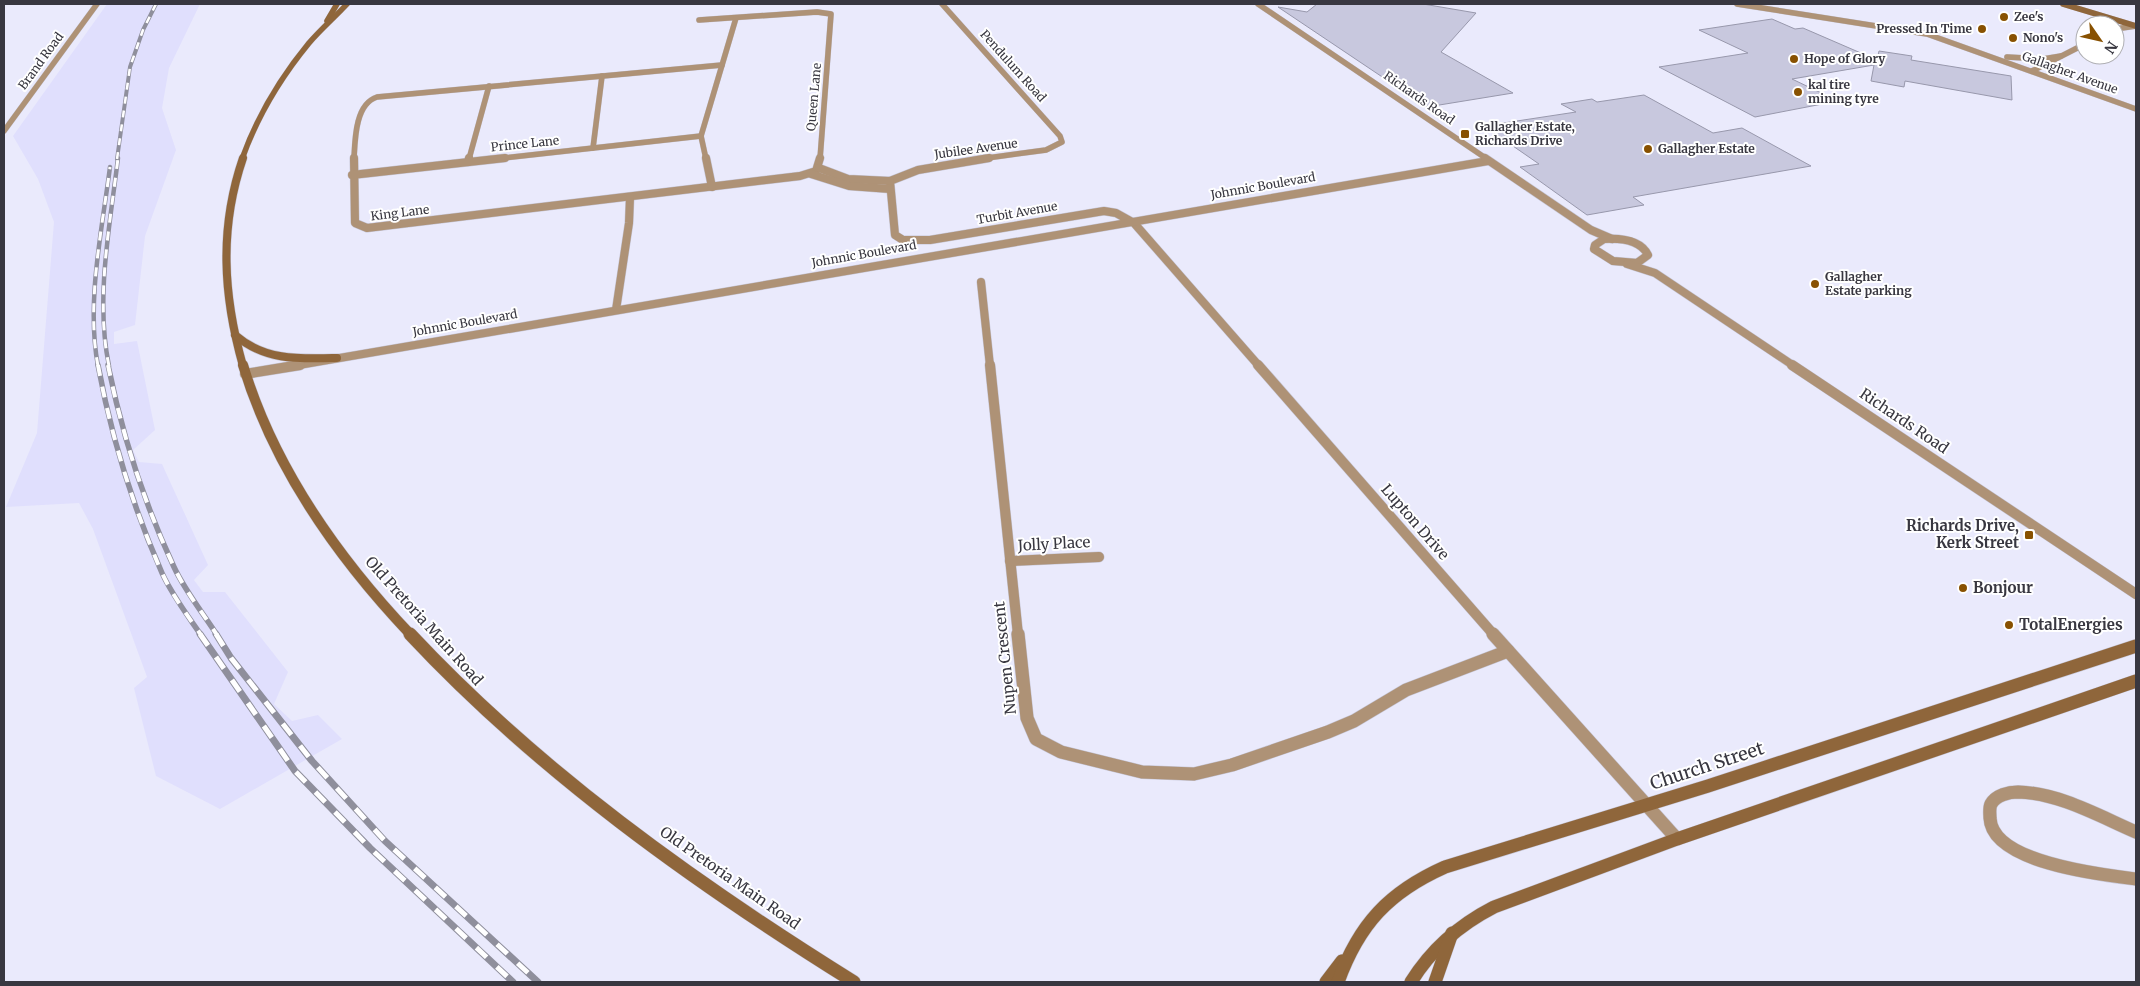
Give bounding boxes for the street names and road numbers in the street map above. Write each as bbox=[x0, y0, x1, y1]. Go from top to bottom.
street label: Pendulum Road bbox=[977, 27, 1050, 105]
street label: Brand Road bbox=[15, 29, 66, 92]
street label: Gallagher Avenue bbox=[2020, 48, 2120, 97]
street label: Queen Lane bbox=[803, 62, 824, 132]
street label: Richards Road bbox=[1381, 68, 1457, 127]
street label: Prince Lane bbox=[490, 132, 560, 155]
street label: Jubilee Avenue bbox=[932, 135, 1018, 162]
street label: Johnnic Boulevard bbox=[1209, 169, 1316, 202]
street label: Turbit Avenue bbox=[975, 198, 1058, 227]
street label: King Lane bbox=[370, 201, 430, 224]
street label: Johnnic Boulevard bbox=[810, 237, 917, 270]
street label: Johnnic Boulevard bbox=[411, 306, 518, 339]
street label: Richards Road bbox=[1856, 384, 1952, 457]
street label: Lupton Drive bbox=[1377, 480, 1454, 564]
street label: Jolly Place bbox=[1016, 532, 1091, 555]
street label: Old Pretoria Main Road bbox=[361, 552, 487, 689]
street label: Nupen Crescent bbox=[989, 600, 1020, 716]
street label: Church Street bbox=[1647, 736, 1767, 795]
street label: Old Pretoria Main Road bbox=[656, 822, 804, 933]

